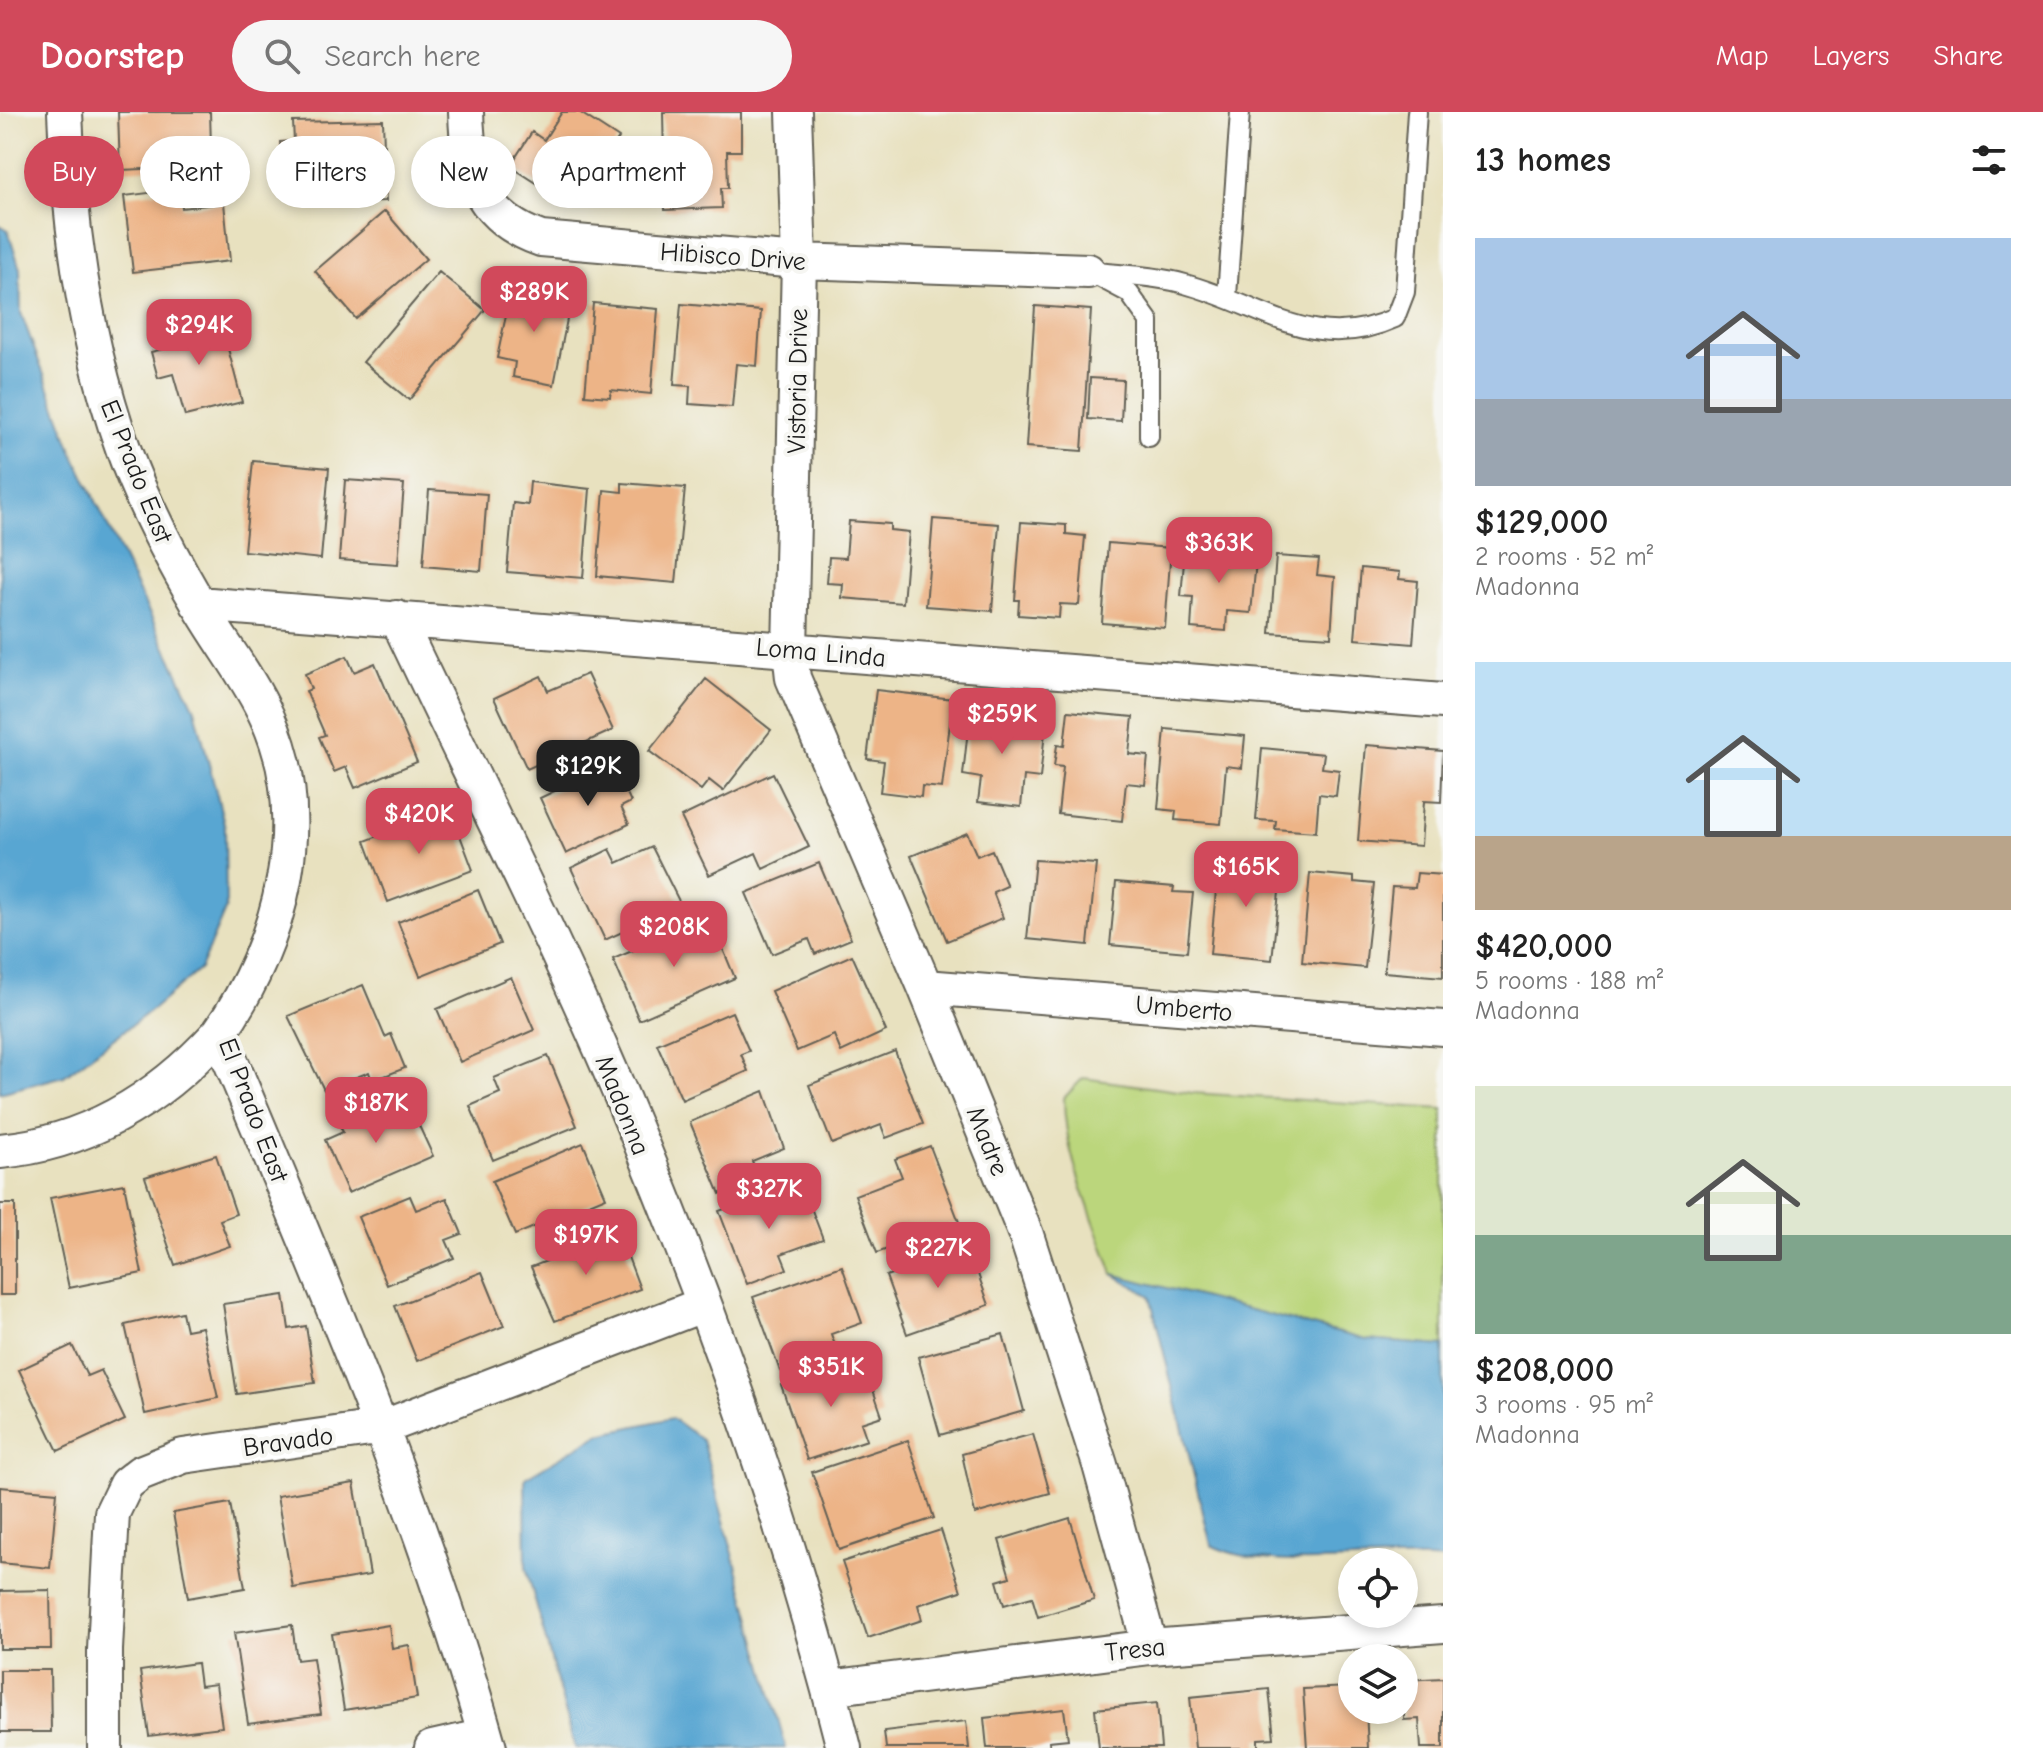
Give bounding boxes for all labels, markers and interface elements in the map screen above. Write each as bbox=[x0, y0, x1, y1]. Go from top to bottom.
search box bbox=[232, 20, 792, 92]
text: Doorstep bbox=[40, 34, 184, 78]
icon: search bbox=[260, 34, 304, 78]
text: Search here bbox=[324, 39, 481, 74]
text: Map bbox=[1716, 40, 1769, 72]
text: Layers bbox=[1813, 40, 1889, 72]
text: Share bbox=[1933, 40, 2003, 72]
chip: Buy bbox=[24, 136, 124, 208]
chip: Rent bbox=[140, 136, 250, 208]
chip: Filters bbox=[266, 136, 395, 208]
chip: New bbox=[411, 136, 516, 208]
chip: Apartment bbox=[532, 136, 713, 208]
icon: filters bbox=[1967, 138, 2011, 182]
text: 13 homes bbox=[1475, 140, 1611, 180]
street label: Hibisco Drive bbox=[659, 237, 807, 277]
pin: $289K bbox=[478, 266, 590, 334]
text: $289K bbox=[499, 277, 569, 307]
icon: home bbox=[1671, 290, 1815, 434]
pin: $294K bbox=[143, 299, 255, 367]
street label: Vistoria Drive bbox=[782, 308, 814, 454]
text: $294K bbox=[164, 310, 234, 340]
street label: El Prado East bbox=[94, 396, 179, 549]
text: $129,000 bbox=[1475, 502, 1608, 542]
pin: $363K bbox=[1163, 517, 1275, 585]
text: $363K bbox=[1184, 528, 1254, 558]
text: 2 rooms · 52 m² bbox=[1475, 542, 1653, 572]
text: Madonna bbox=[1475, 572, 1580, 602]
street label: Loma Linda bbox=[755, 632, 887, 674]
pin: $259K bbox=[946, 688, 1058, 756]
text: $259K bbox=[967, 699, 1037, 729]
icon: home bbox=[1671, 714, 1815, 858]
pin: $129K bbox=[532, 740, 644, 808]
text: $129K bbox=[554, 751, 622, 781]
pin: $420K bbox=[363, 788, 475, 856]
text: $420K bbox=[384, 799, 454, 829]
pin: $165K bbox=[1190, 841, 1302, 909]
text: $165K bbox=[1212, 852, 1280, 882]
pin: $208K bbox=[618, 901, 730, 969]
text: $208K bbox=[638, 912, 710, 942]
text: $420,000 bbox=[1475, 926, 1613, 966]
text: 5 rooms · 188 m² bbox=[1475, 966, 1663, 996]
street label: Umberto bbox=[1134, 990, 1234, 1028]
text: Madonna bbox=[1475, 996, 1580, 1026]
street label: El Prado East bbox=[212, 1034, 295, 1188]
street label: Madonna bbox=[589, 1051, 656, 1160]
pin: $187K bbox=[320, 1077, 432, 1145]
text: $187K bbox=[343, 1088, 409, 1118]
street label: Madre bbox=[960, 1102, 1014, 1180]
icon: home bbox=[1671, 1138, 1815, 1282]
pin: $327K bbox=[713, 1163, 825, 1231]
text: $327K bbox=[735, 1174, 803, 1204]
pin: $197K bbox=[530, 1209, 642, 1277]
text: $197K bbox=[553, 1220, 619, 1250]
pin: $227K bbox=[882, 1222, 994, 1290]
text: $227K bbox=[904, 1233, 972, 1263]
pin: $351K bbox=[775, 1341, 887, 1409]
text: $208,000 bbox=[1475, 1350, 1614, 1390]
text: $351K bbox=[797, 1352, 865, 1382]
text: 3 rooms · 95 m² bbox=[1475, 1390, 1653, 1420]
text: Madonna bbox=[1475, 1420, 1580, 1450]
street label: Bravado bbox=[241, 1421, 335, 1463]
map controls bbox=[1338, 1548, 1418, 1724]
button: locate bbox=[1338, 1548, 1418, 1628]
street label: Tresa bbox=[1103, 1632, 1167, 1668]
button: layers bbox=[1338, 1644, 1418, 1724]

